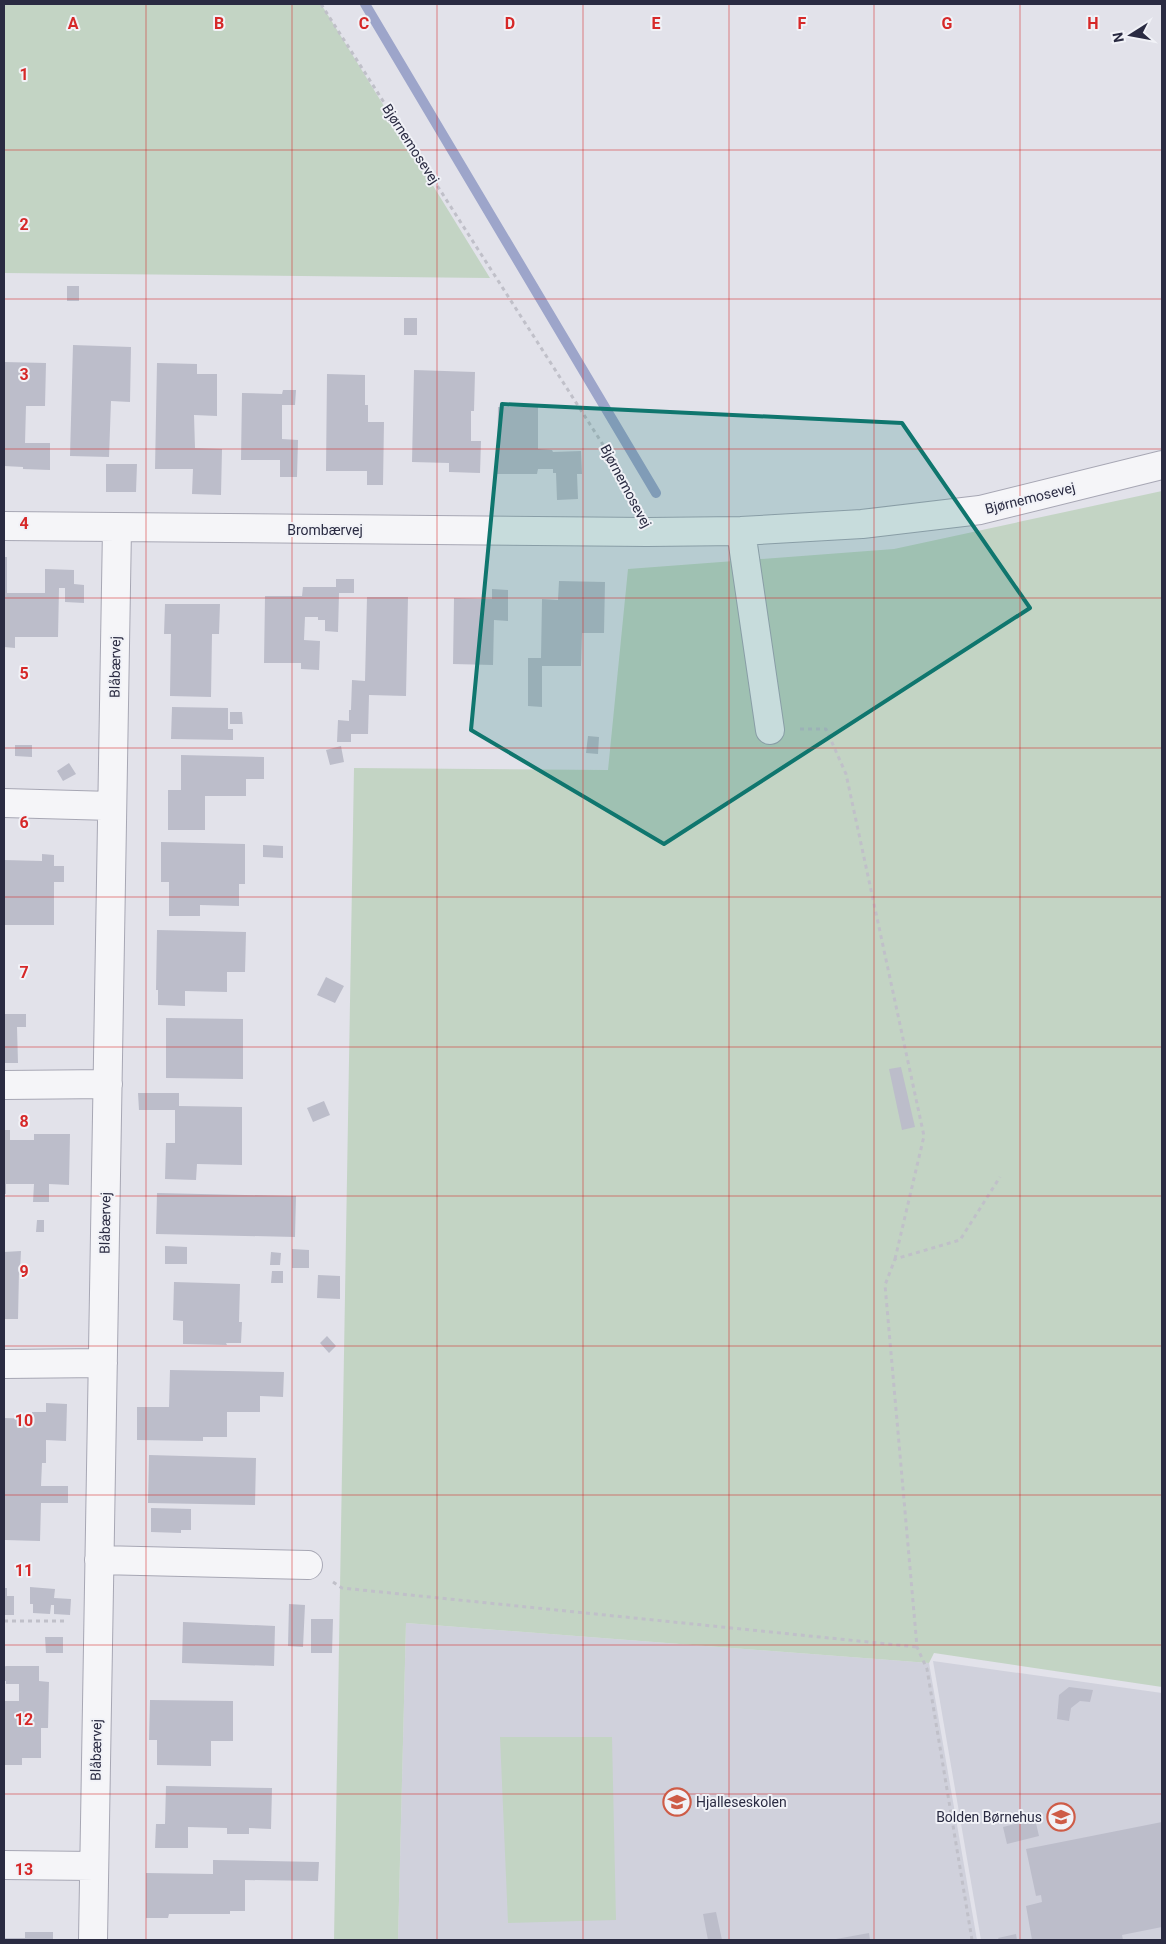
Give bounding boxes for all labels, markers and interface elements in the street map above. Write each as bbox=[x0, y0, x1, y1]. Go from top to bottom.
north arrow bbox=[1106, 10, 1156, 60]
text: A bbox=[68, 14, 79, 33]
text: B bbox=[214, 14, 224, 33]
text: C bbox=[359, 14, 369, 33]
text: D bbox=[505, 14, 515, 33]
text: E bbox=[652, 14, 661, 33]
text: F bbox=[798, 14, 807, 33]
text: G bbox=[942, 14, 953, 33]
text: H bbox=[1087, 14, 1099, 33]
text: N bbox=[1109, 31, 1127, 44]
text: 1 bbox=[19, 65, 29, 84]
street label: Bjørnemosevej bbox=[379, 101, 443, 187]
text: 2 bbox=[19, 215, 29, 234]
text: 3 bbox=[19, 365, 29, 384]
street label: Bjørnemosevej bbox=[597, 442, 655, 530]
street label: Bjørnemosevej bbox=[983, 479, 1077, 517]
text: 4 bbox=[19, 514, 29, 533]
street label: Brombærvej bbox=[287, 522, 363, 538]
street label: Blåbærvej bbox=[106, 636, 124, 698]
text: 5 bbox=[19, 664, 29, 683]
text: 6 bbox=[19, 813, 29, 832]
text: 7 bbox=[19, 963, 29, 982]
text: 8 bbox=[19, 1112, 29, 1131]
street label: Blåbærvej bbox=[96, 1192, 114, 1254]
text: 9 bbox=[19, 1262, 29, 1281]
text: 10 bbox=[15, 1411, 33, 1430]
text: 11 bbox=[15, 1561, 33, 1580]
text: 12 bbox=[15, 1710, 33, 1729]
street label: Blåbærvej bbox=[87, 1719, 105, 1781]
school or university icon: Hjalleseskolen bbox=[662, 1787, 692, 1817]
place label: Hjalleseskolen bbox=[696, 1794, 787, 1810]
school or university icon: Bolden Børnehus bbox=[1046, 1802, 1076, 1832]
place label: Bolden Børnehus bbox=[936, 1809, 1042, 1825]
text: 13 bbox=[15, 1860, 33, 1879]

